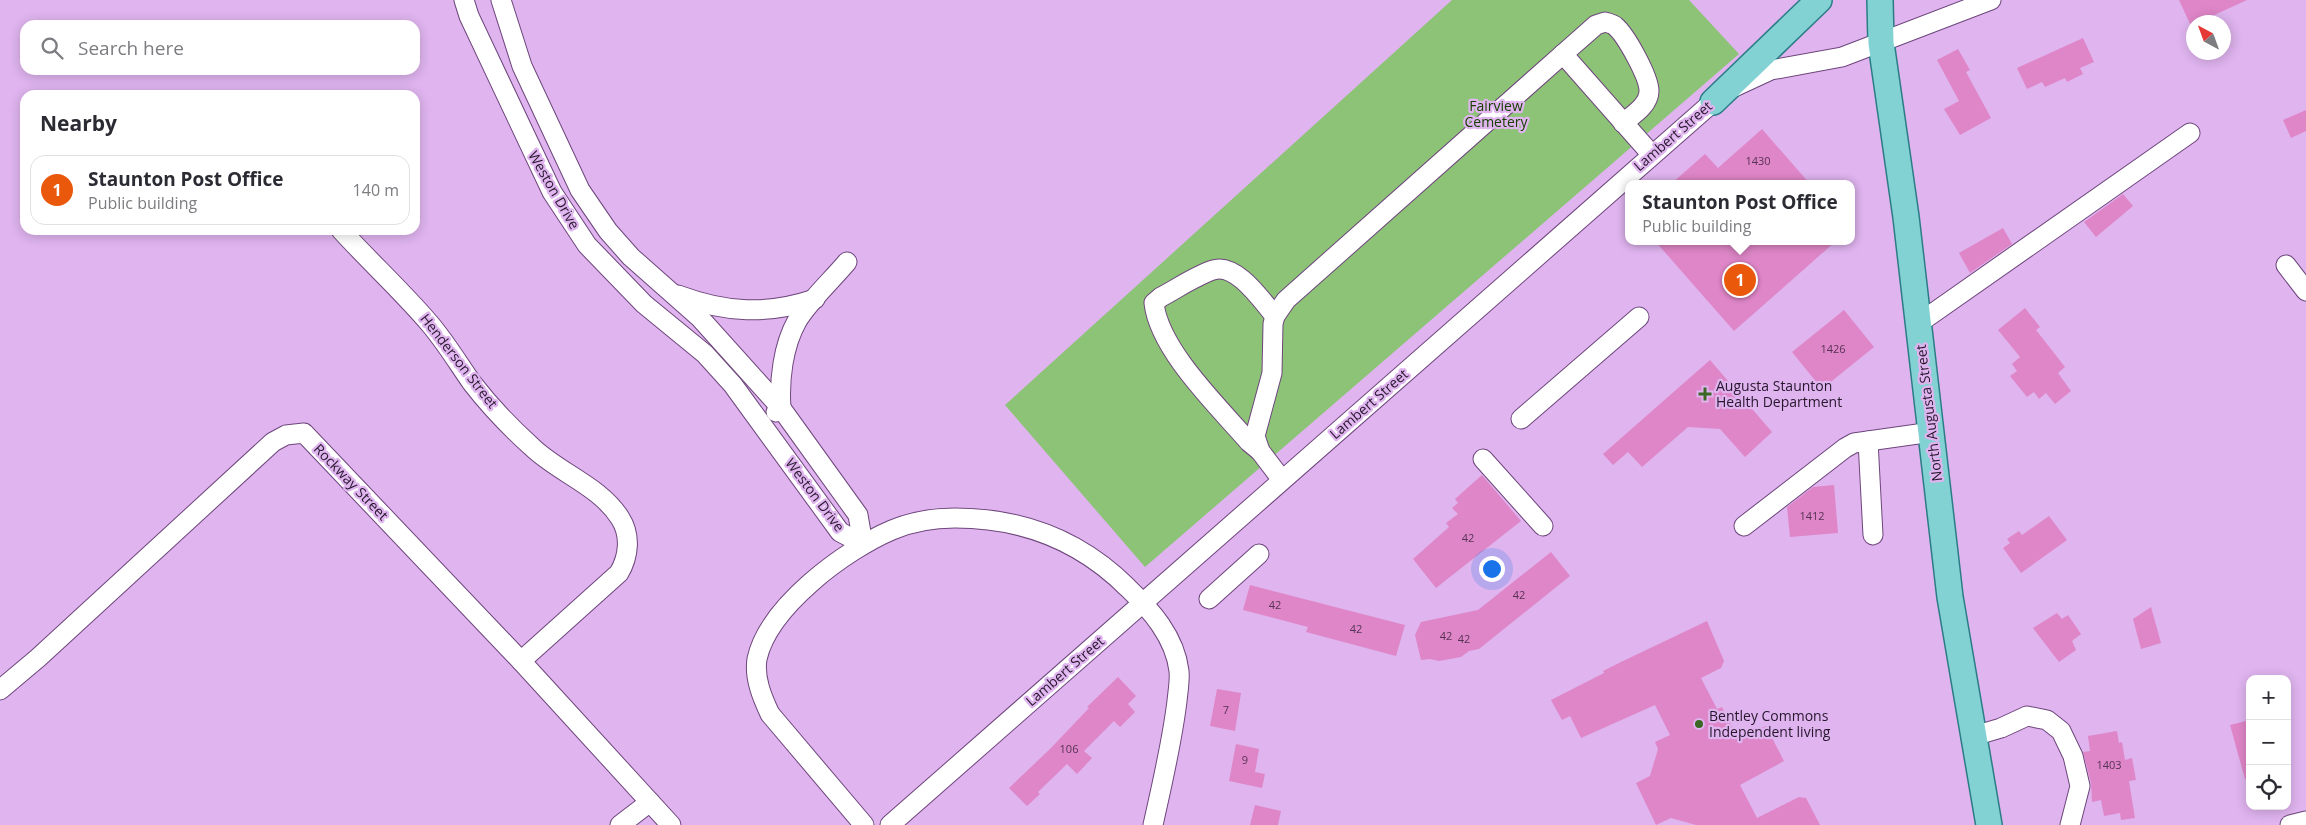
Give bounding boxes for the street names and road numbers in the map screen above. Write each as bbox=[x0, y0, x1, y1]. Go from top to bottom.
street label: Lambert Street bbox=[1629, 96, 1716, 175]
street label: Weston Drive bbox=[524, 147, 585, 232]
street label: Henderson Street bbox=[416, 309, 502, 412]
street label: North Augusta Street bbox=[1911, 344, 1946, 483]
street label: Lambert Street bbox=[1325, 364, 1412, 443]
street label: Rockway Street bbox=[310, 439, 393, 524]
street label: Weston Drive bbox=[782, 454, 849, 535]
street label: Lambert Street bbox=[1021, 631, 1108, 710]

